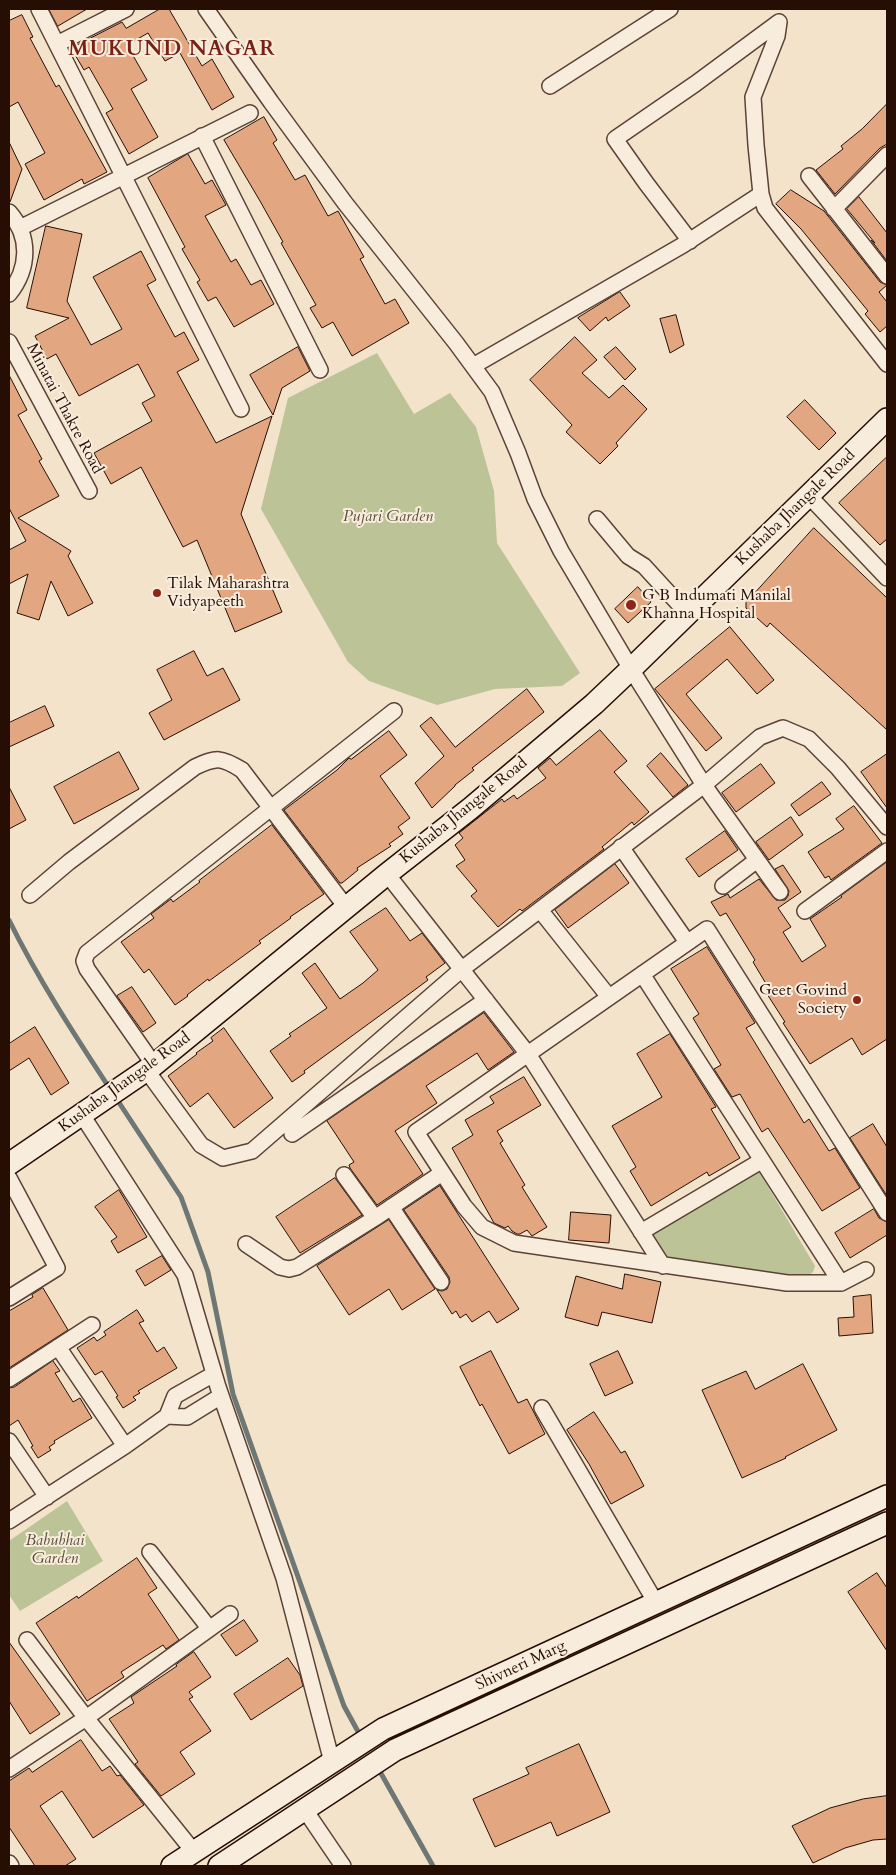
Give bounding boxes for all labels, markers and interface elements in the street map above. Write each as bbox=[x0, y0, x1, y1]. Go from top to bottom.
district label: MUKUND NAGAR bbox=[67, 37, 277, 63]
street label: Minatai Thakre Road bbox=[22, 341, 106, 477]
street label: Kushaba Jhangale Road bbox=[732, 446, 860, 570]
park label: Pujari Garden bbox=[343, 507, 433, 527]
place label: Tilak Maharashtra Vidyapeeth bbox=[167, 574, 289, 612]
place label: G B Indumati Manilal Khanna Hospital bbox=[642, 586, 791, 624]
marker: Tilak Maharashtra Vidyapeeth bbox=[151, 587, 163, 599]
marker: G B Indumati Manilal Khanna Hospital bbox=[624, 598, 638, 612]
street label: Kushaba Jhangale Road bbox=[396, 754, 532, 868]
place label: Geet Govind Society bbox=[759, 981, 847, 1019]
marker: Geet Govind Society bbox=[851, 994, 863, 1006]
street label: Kushaba Jhangale Road bbox=[55, 1029, 195, 1137]
park label: Babubhai Garden bbox=[26, 1531, 84, 1569]
street label: Shivneri Marg bbox=[473, 1637, 569, 1695]

